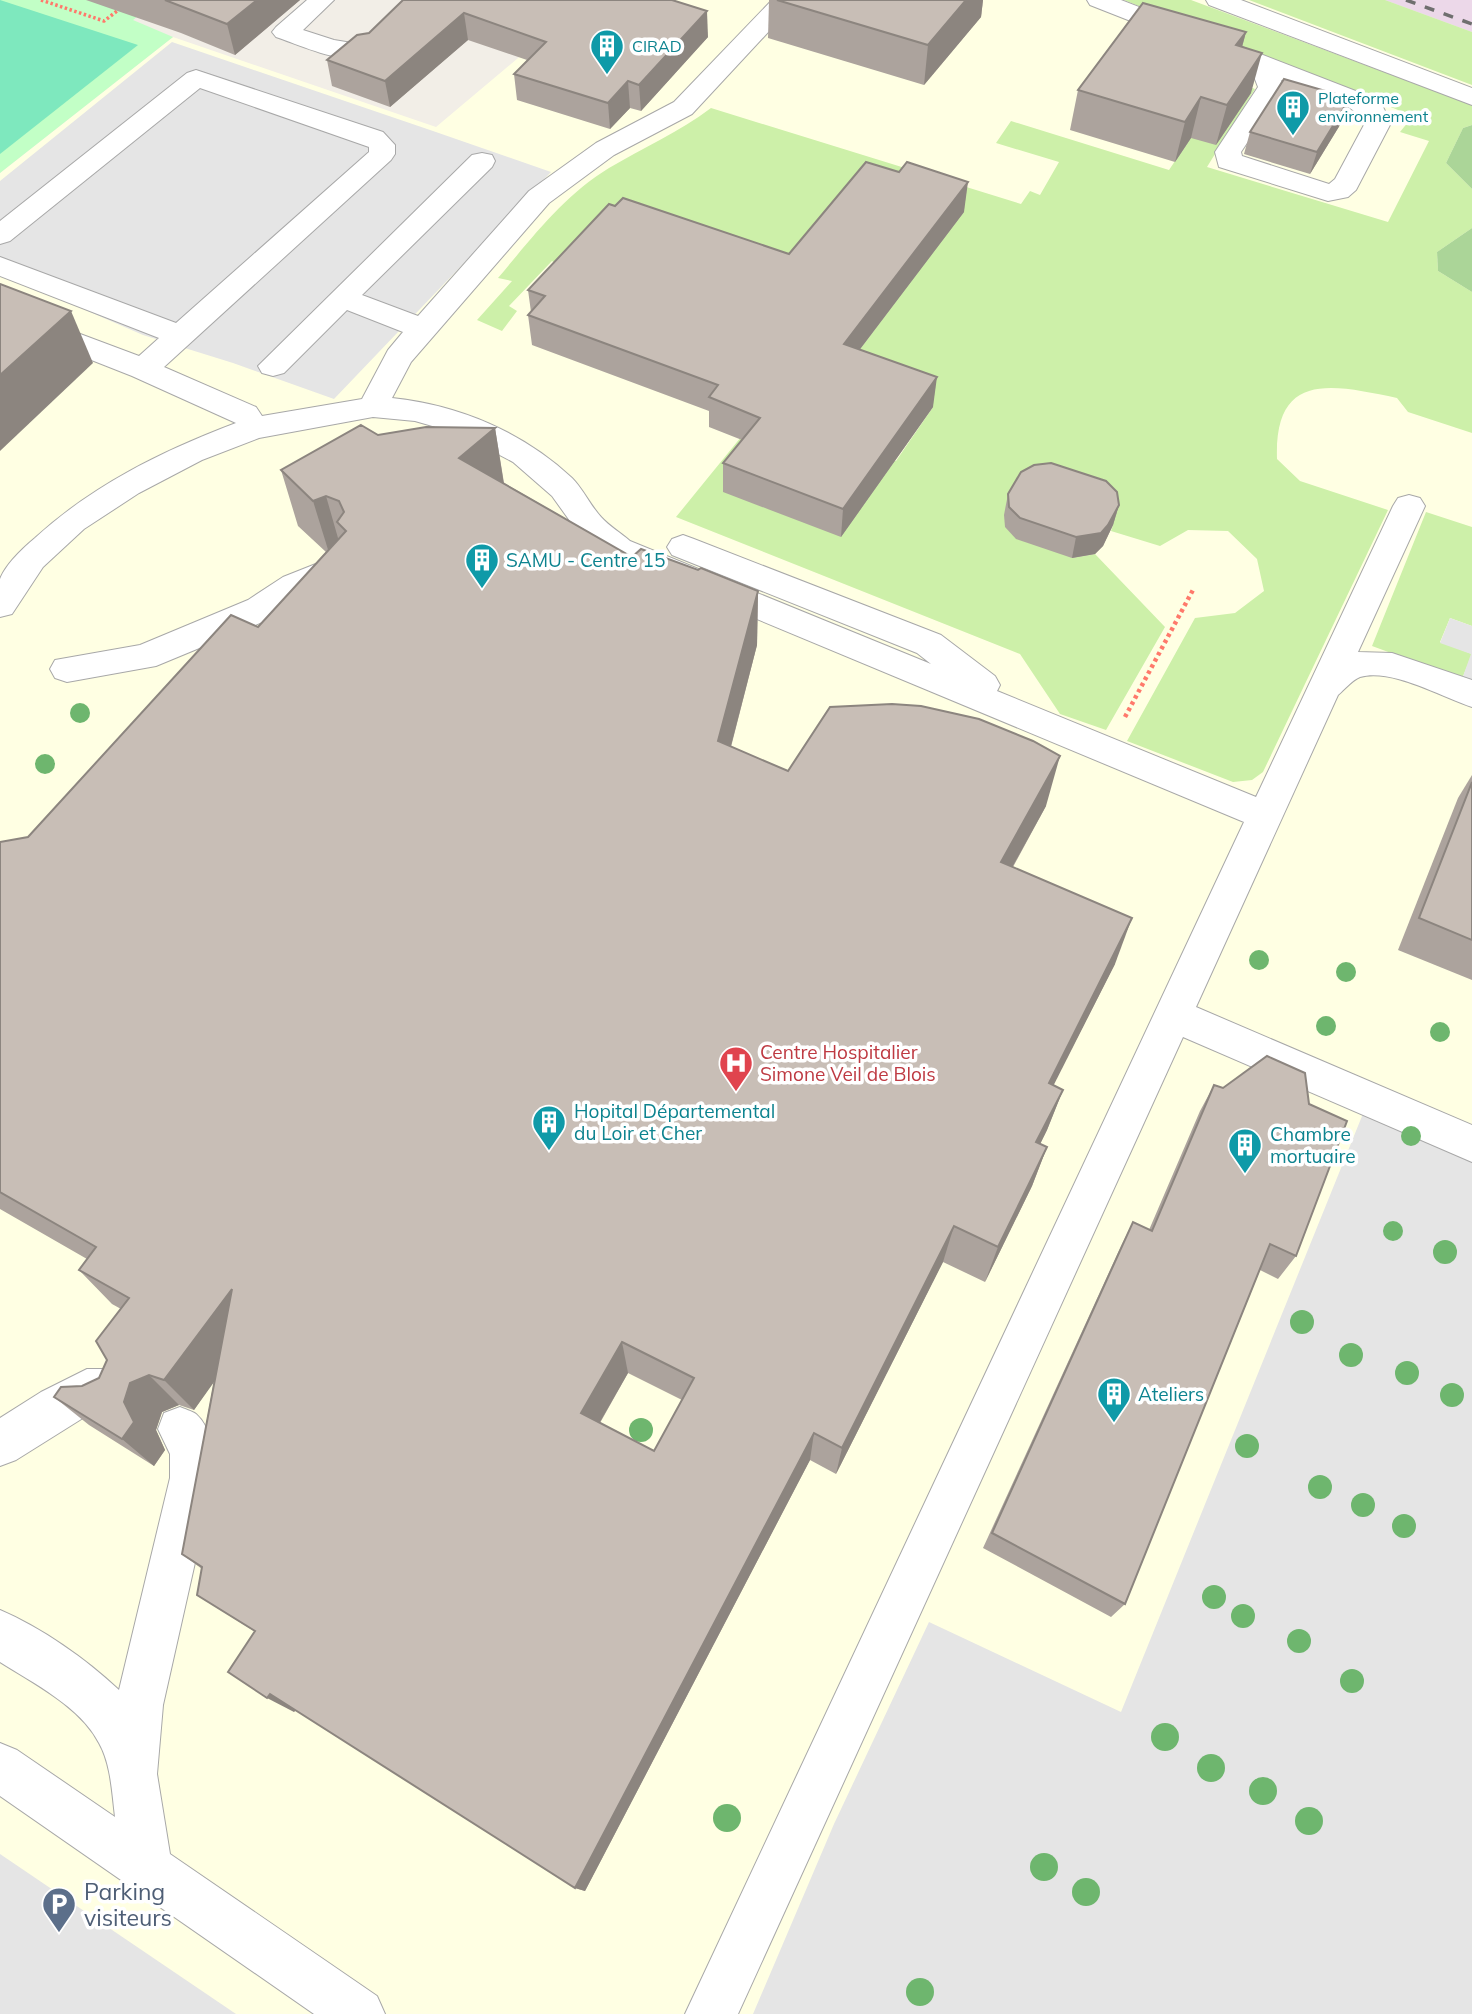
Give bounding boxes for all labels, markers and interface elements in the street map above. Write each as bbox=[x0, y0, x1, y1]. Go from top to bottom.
building icon: CIRAD bbox=[588, 27, 626, 76]
place label: CIRAD bbox=[632, 36, 682, 56]
building icon: Plateforme environnement bbox=[1274, 88, 1312, 137]
place label: Plateforme environnement bbox=[1318, 88, 1429, 126]
building icon: SAMU - Centre 15 bbox=[463, 541, 501, 590]
place label: SAMU - Centre 15 bbox=[506, 548, 665, 572]
place label: Centre Hospitalier Simone Veil de Blois bbox=[760, 1040, 936, 1086]
hospital icon: Centre Hospitalier Simone Veil de Blois bbox=[717, 1044, 755, 1093]
place label: Hopital Départemental du Loir et Cher bbox=[574, 1099, 775, 1145]
building icon: Hopital Départemental du Loir et Cher bbox=[530, 1103, 568, 1152]
place label: Chambre mortuaire bbox=[1270, 1122, 1356, 1168]
building icon: Chambre mortuaire bbox=[1226, 1126, 1264, 1175]
building icon: Ateliers bbox=[1095, 1375, 1133, 1424]
place label: Ateliers bbox=[1138, 1382, 1204, 1406]
place label: Parking visiteurs bbox=[84, 1877, 172, 1932]
parking icon: Parking visiteurs bbox=[40, 1885, 78, 1934]

